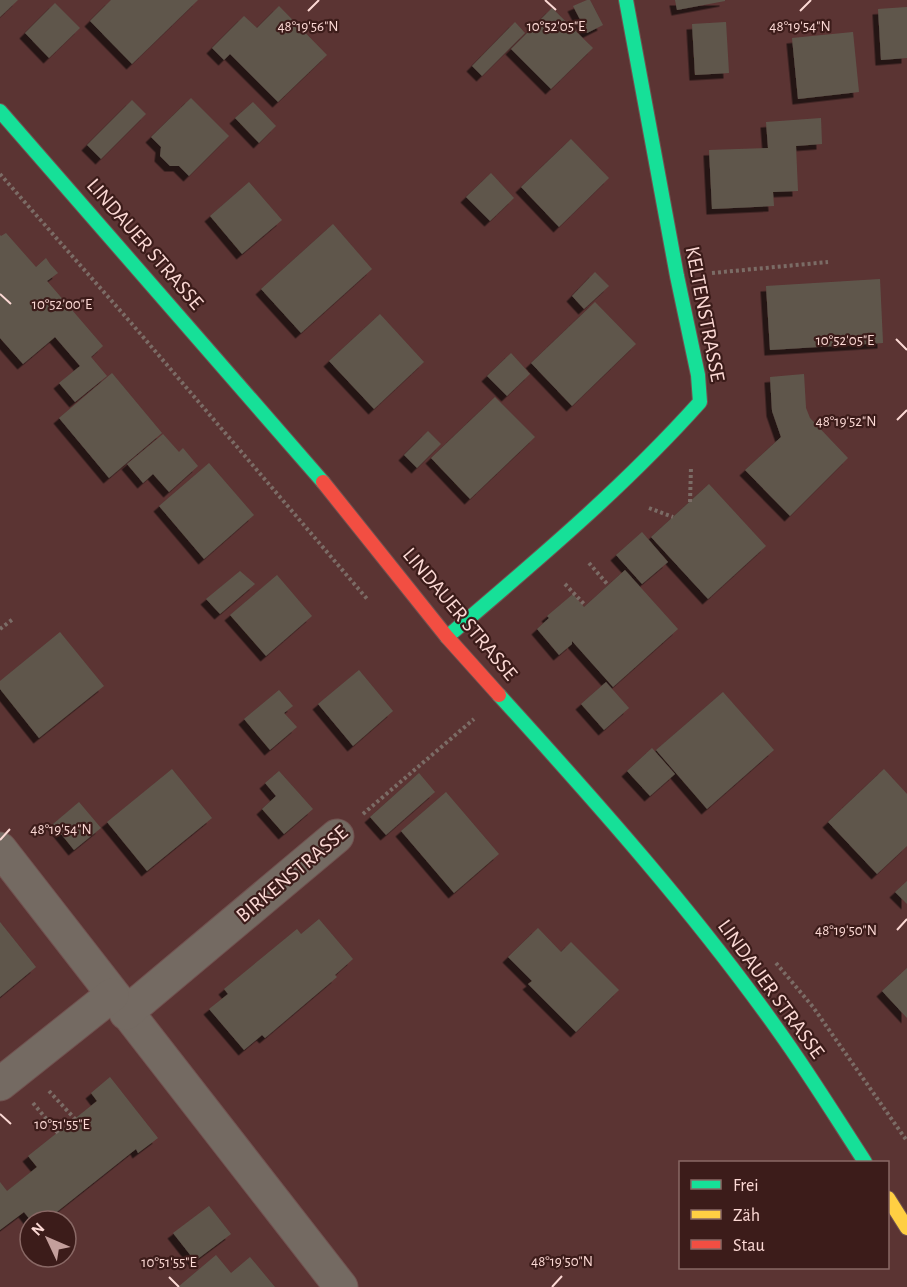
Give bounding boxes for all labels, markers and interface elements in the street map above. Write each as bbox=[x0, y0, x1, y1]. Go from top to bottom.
text: 48°19'56"N bbox=[277, 19, 339, 34]
text: 10°52'05"E bbox=[527, 19, 585, 34]
text: 48°19'54"N bbox=[769, 19, 831, 34]
street label: LINDAUER STRASSE bbox=[83, 175, 207, 313]
street label: KELTENSTRASSE bbox=[682, 244, 728, 384]
text: 10°52'00"E bbox=[32, 297, 92, 312]
text: 10°52'05"E bbox=[816, 333, 874, 348]
text: 48°19'52"N bbox=[816, 414, 876, 429]
street label: LINDAUER STRASSE bbox=[399, 544, 521, 684]
text: 48°19'54"N bbox=[30, 822, 92, 837]
street label: BIRKENSTRASSE bbox=[232, 822, 352, 926]
street label: LINDAUER STRASSE bbox=[714, 916, 828, 1062]
text: 48°19'50"N bbox=[815, 923, 877, 938]
text: 10°51'55"E bbox=[34, 1117, 90, 1132]
legend bbox=[679, 1161, 889, 1269]
text: Frei bbox=[733, 1177, 759, 1195]
text: Zäh bbox=[733, 1207, 760, 1225]
north arrow bbox=[18, 1209, 78, 1269]
text: N bbox=[28, 1220, 48, 1239]
text: Stau bbox=[733, 1237, 765, 1255]
text: 48°19'50"N bbox=[531, 1254, 593, 1269]
text: 10°51'55"E bbox=[141, 1255, 197, 1270]

